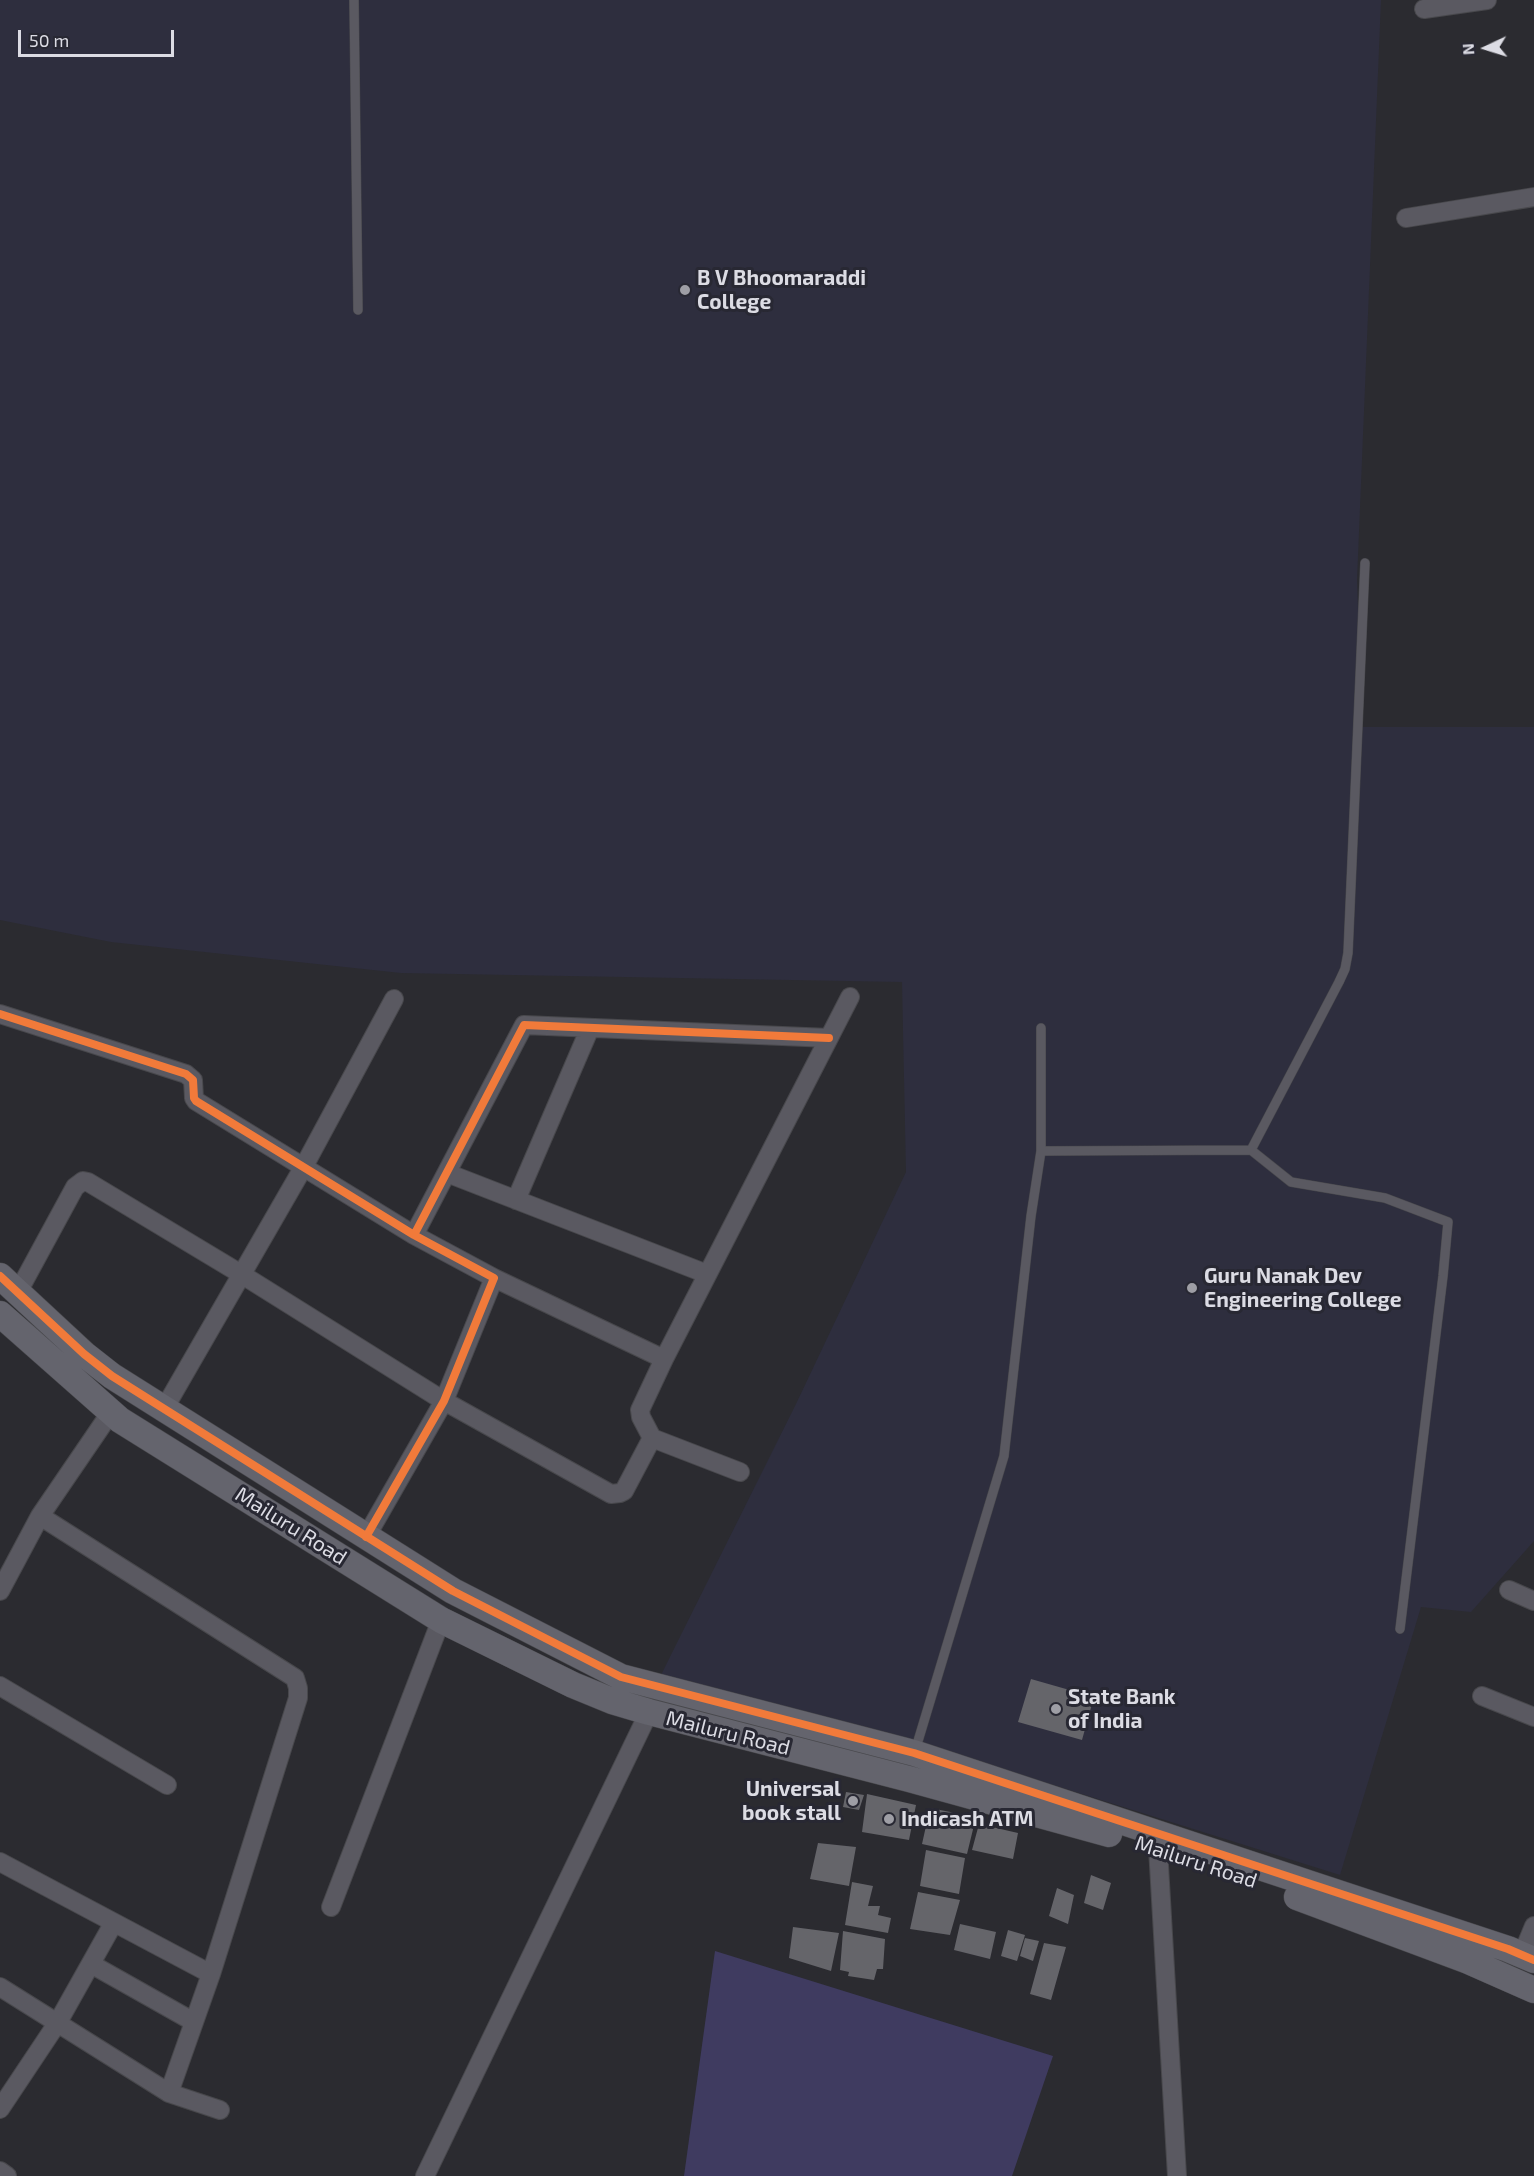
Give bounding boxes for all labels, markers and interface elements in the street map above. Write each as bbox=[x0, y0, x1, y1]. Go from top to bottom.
scale bar bbox=[21, 18, 177, 56]
north arrow bbox=[1456, 18, 1516, 78]
text: 50 m bbox=[29, 29, 69, 51]
text: N bbox=[1458, 43, 1477, 56]
place label: B V Bhoomaraddi College bbox=[697, 265, 866, 315]
marker: B V Bhoomaraddi College bbox=[678, 283, 692, 297]
place label: Guru Nanak Dev Engineering College bbox=[1204, 1263, 1401, 1313]
marker: Guru Nanak Dev Engineering College bbox=[1185, 1281, 1199, 1295]
street label: Mailuru Road bbox=[231, 1482, 351, 1570]
place label: State Bank of India bbox=[1068, 1684, 1176, 1734]
marker: State Bank of India bbox=[1049, 1702, 1063, 1716]
street label: Mailuru Road bbox=[663, 1705, 793, 1761]
place label: Universal book stall bbox=[742, 1776, 841, 1826]
marker: Universal book stall bbox=[846, 1794, 860, 1808]
place label: Indicash ATM bbox=[901, 1806, 1033, 1832]
marker: Indicash ATM bbox=[882, 1812, 896, 1826]
street label: Mailuru Road bbox=[1132, 1830, 1260, 1894]

